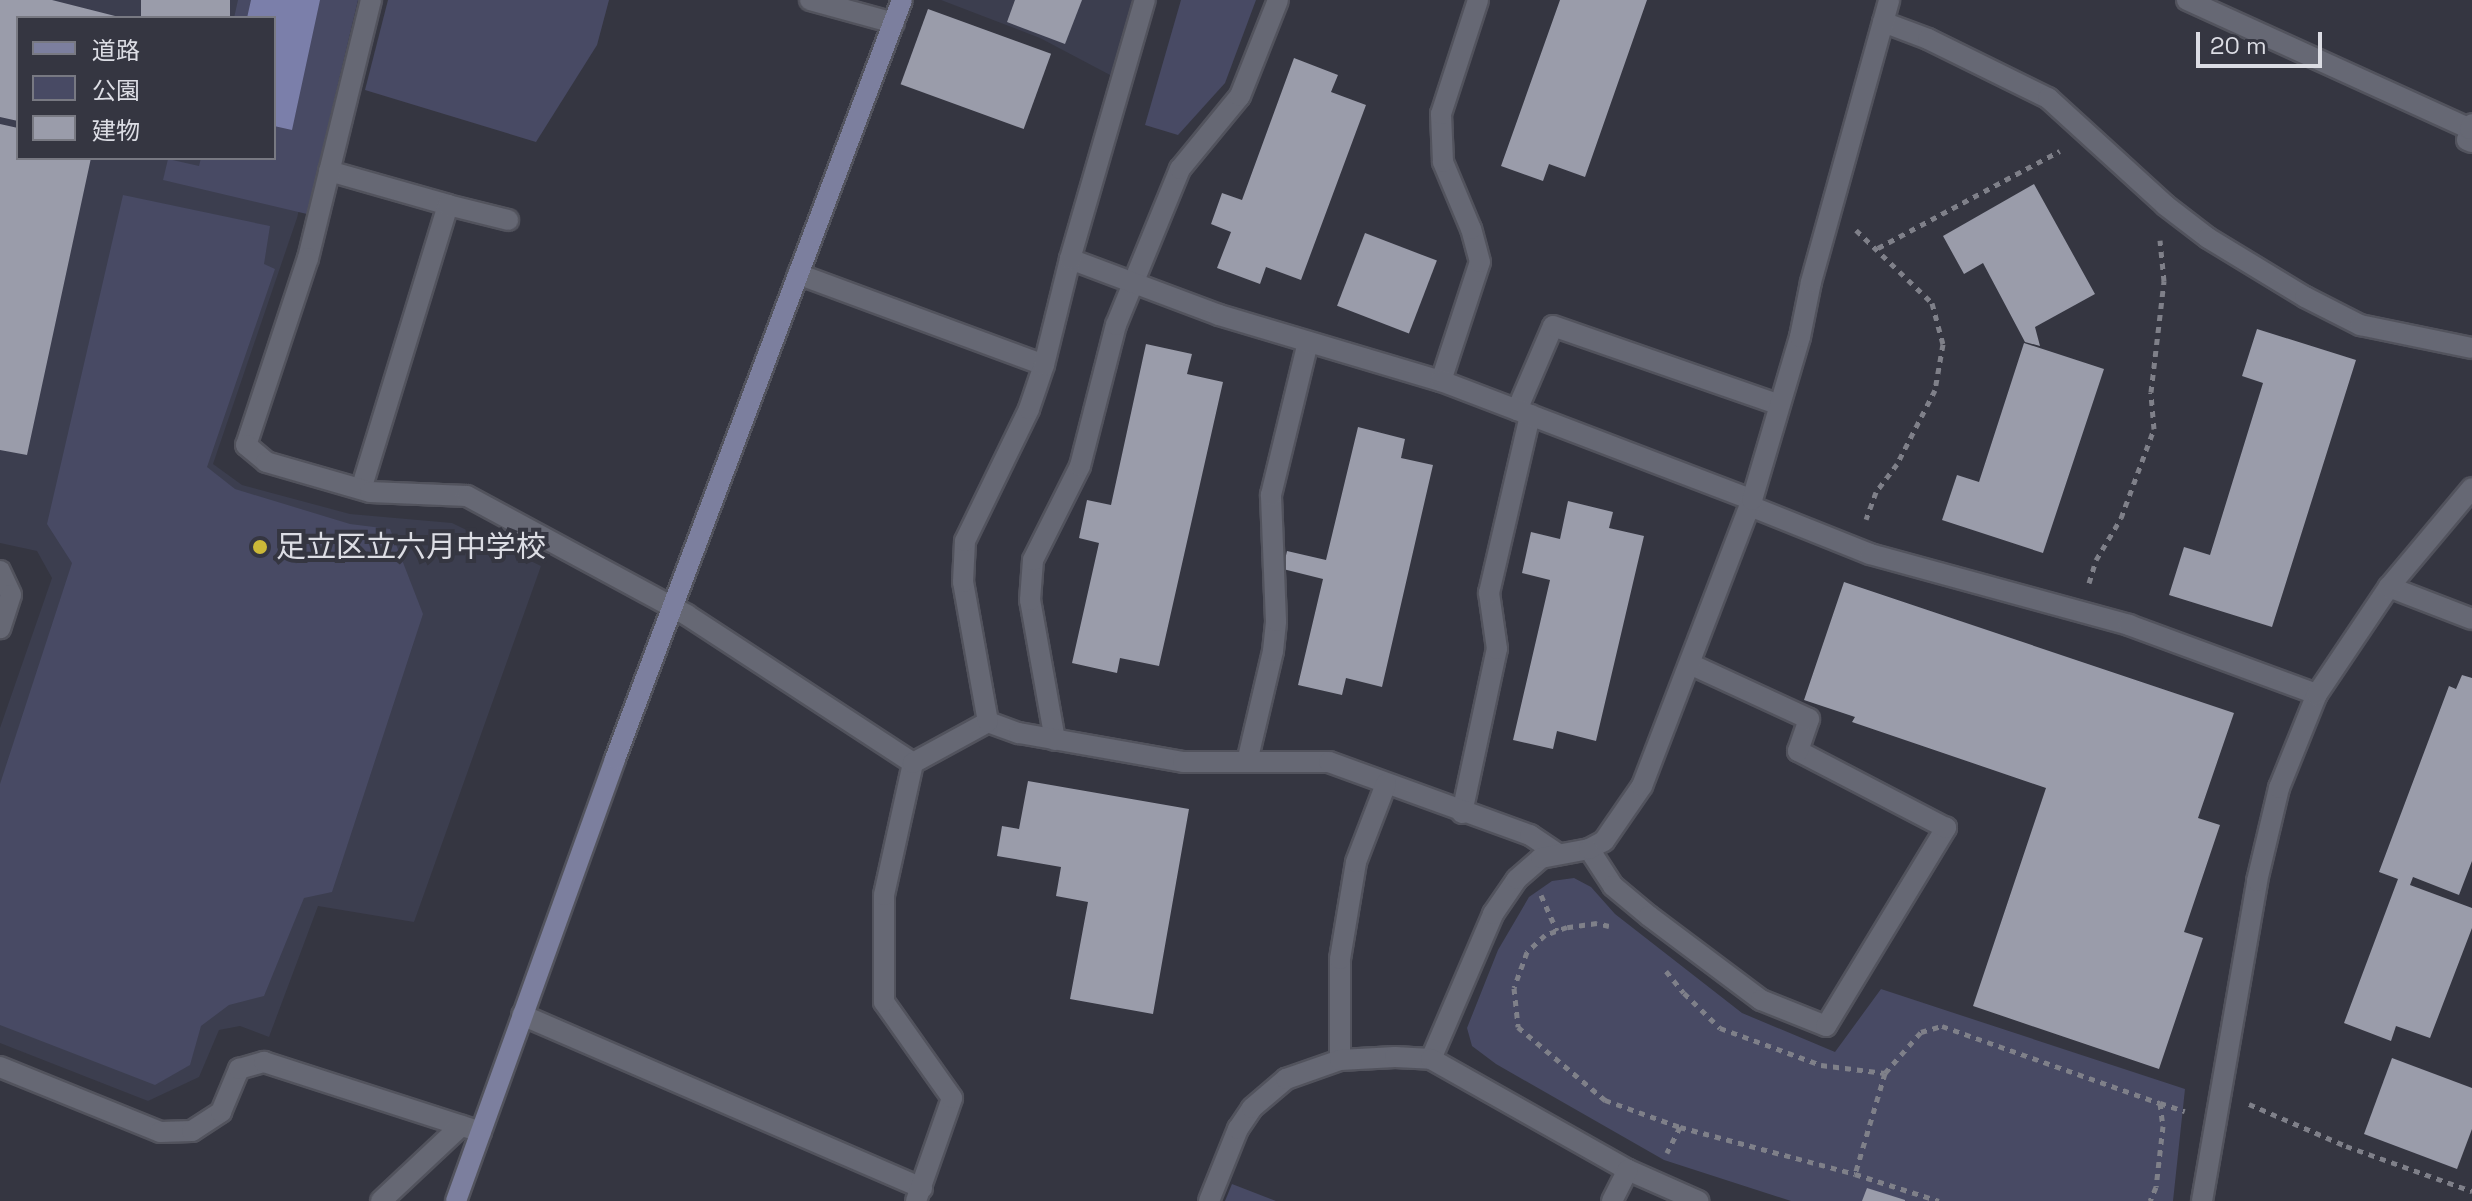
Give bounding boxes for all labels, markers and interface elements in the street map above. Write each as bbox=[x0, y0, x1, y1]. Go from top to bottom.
legend bbox=[16, 16, 276, 160]
scale bar bbox=[2200, 16, 2326, 66]
text: 20 m bbox=[2210, 30, 2267, 61]
text: 道路 bbox=[92, 35, 140, 66]
text: 公園 bbox=[92, 75, 140, 106]
text: 建物 bbox=[92, 115, 140, 146]
place label: 足立区立六月中学校 bbox=[276, 529, 546, 565]
marker: 足立区立六月中学校 bbox=[251, 538, 269, 556]

